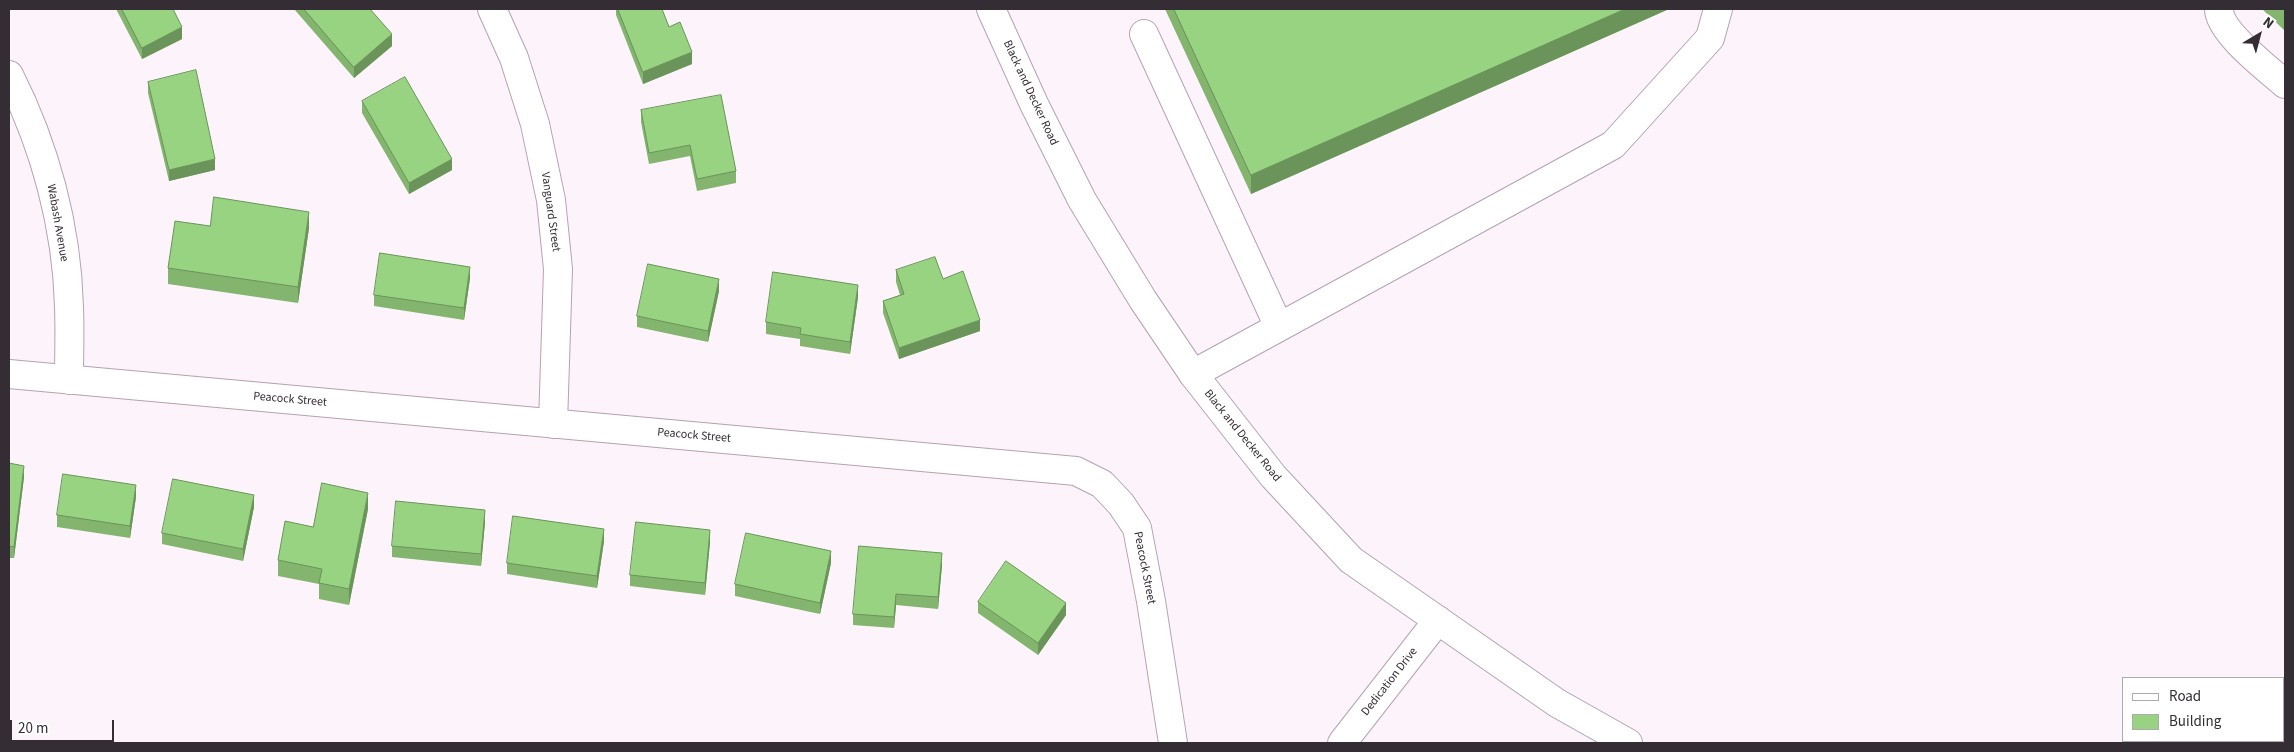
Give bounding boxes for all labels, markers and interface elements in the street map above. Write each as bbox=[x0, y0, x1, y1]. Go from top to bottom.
north arrow bbox=[2234, 10, 2284, 60]
text: N bbox=[2258, 12, 2278, 34]
street label: Black and Decker Road bbox=[999, 38, 1061, 148]
street label: Vanguard Street bbox=[537, 171, 563, 253]
street label: Wabash Avenue bbox=[43, 183, 71, 263]
street label: Black and Decker Road bbox=[1200, 387, 1284, 485]
street label: Peacock Street bbox=[253, 390, 327, 410]
street label: Peacock Street bbox=[657, 426, 731, 446]
street label: Peacock Street bbox=[1130, 530, 1158, 606]
street label: Dedication Drive bbox=[1359, 645, 1421, 719]
legend bbox=[2122, 677, 2284, 742]
text: Road bbox=[2169, 686, 2201, 707]
scale bar bbox=[12, 710, 116, 742]
text: Building bbox=[2169, 711, 2221, 732]
text: 20 m bbox=[18, 718, 48, 739]

